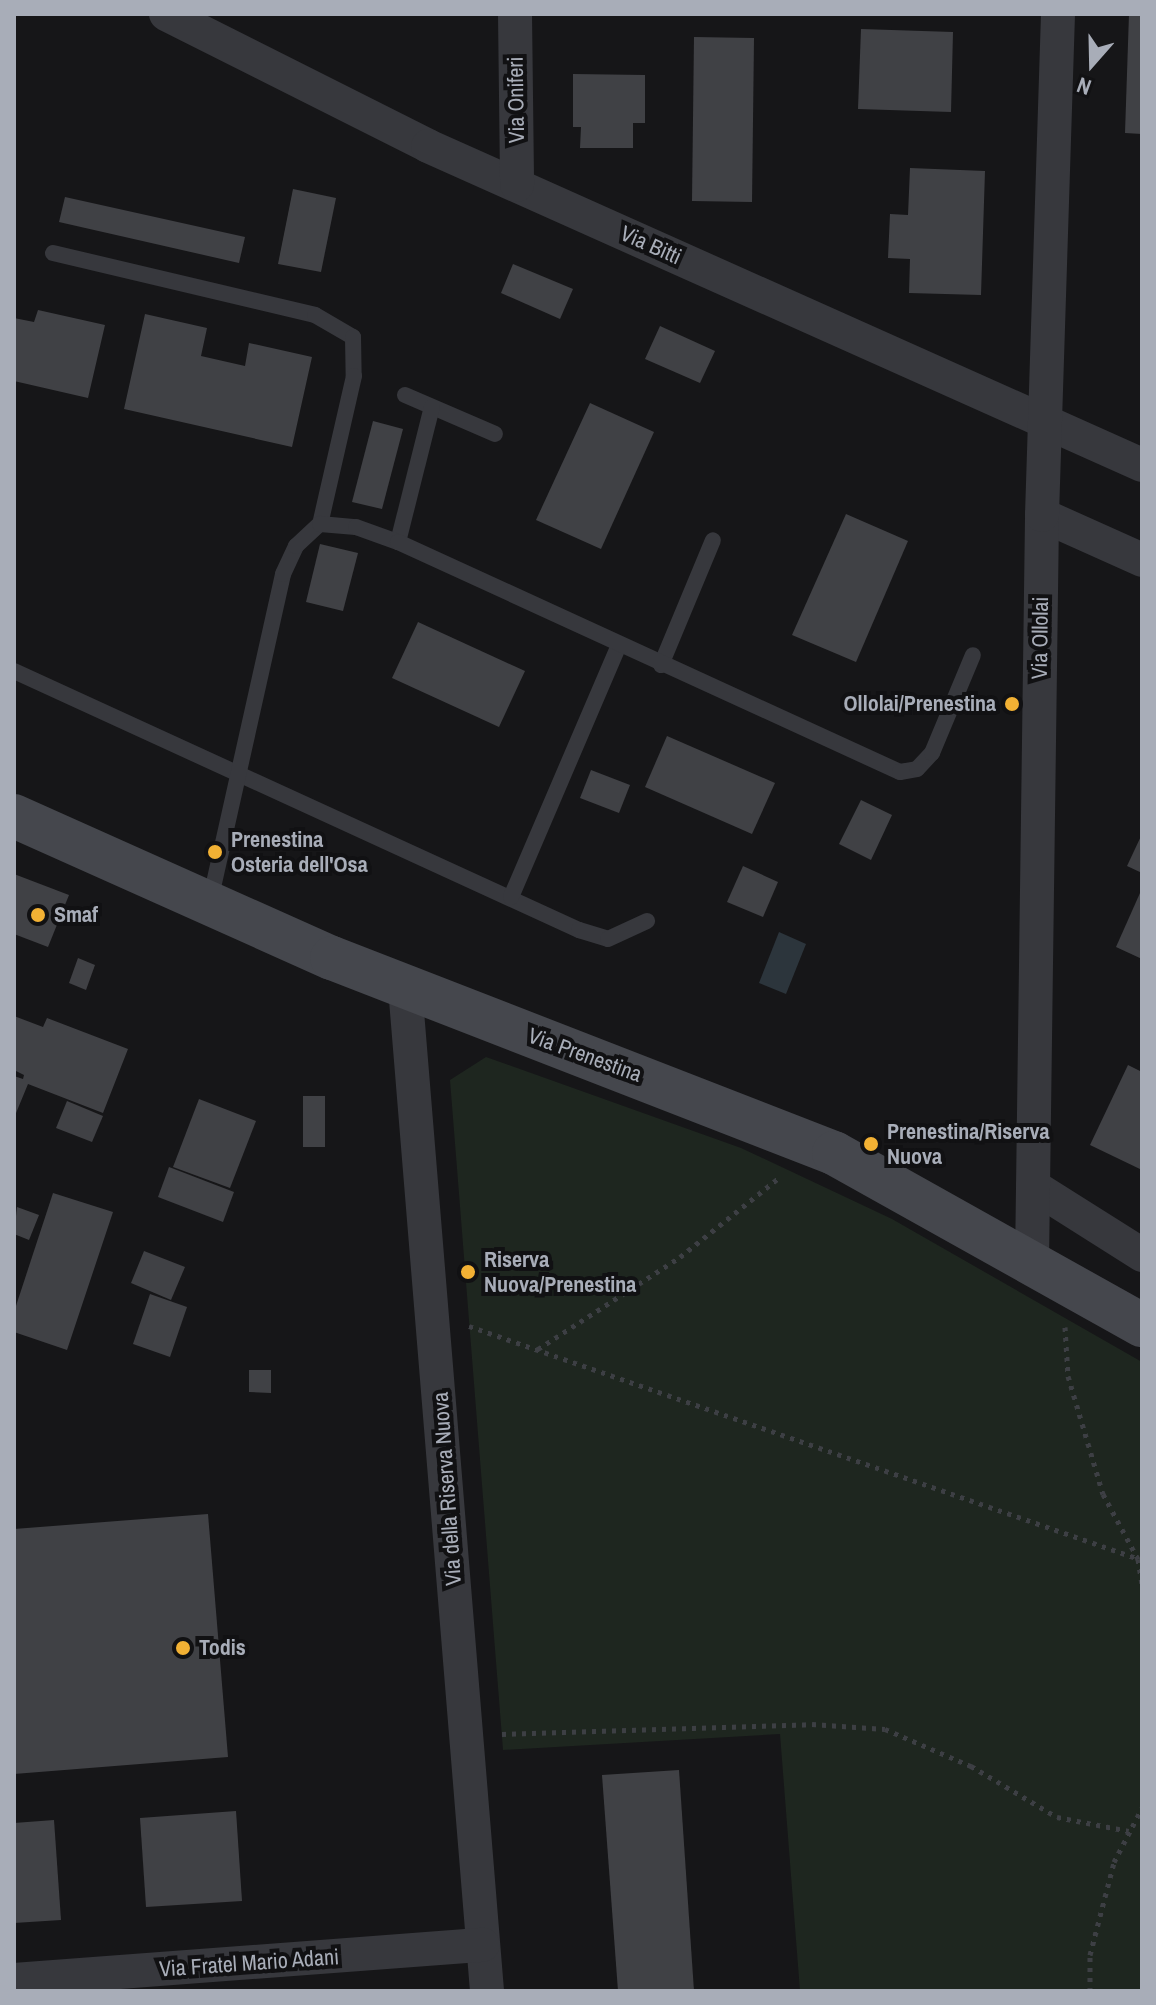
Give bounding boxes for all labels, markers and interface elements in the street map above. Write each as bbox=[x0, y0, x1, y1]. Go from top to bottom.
north arrow bbox=[1052, 24, 1132, 104]
street label: Via Oniferi bbox=[502, 56, 530, 144]
text: N bbox=[1073, 70, 1095, 103]
street label: Via Bitti bbox=[616, 220, 686, 270]
street label: Via Ollolai bbox=[1026, 596, 1054, 680]
place label: Ollolai/Prenestina bbox=[844, 691, 996, 717]
marker: Ollolai/Prenestina bbox=[1003, 695, 1021, 713]
place label: Prenestina Osteria dell'Osa bbox=[231, 826, 368, 878]
marker: Prenestina Osteria dell'Osa bbox=[206, 843, 224, 861]
place label: Smaf bbox=[54, 902, 98, 928]
marker: Smaf bbox=[29, 906, 47, 924]
street label: Via Prenestina bbox=[525, 1022, 645, 1088]
place label: Prenestina/Riserva Nuova bbox=[887, 1118, 1049, 1170]
marker: Prenestina/Riserva Nuova bbox=[862, 1135, 880, 1153]
place label: Riserva Nuova/Prenestina bbox=[484, 1246, 636, 1298]
marker: Riserva Nuova/Prenestina bbox=[459, 1263, 477, 1281]
street label: Via della Riserva Nuova bbox=[427, 1391, 467, 1587]
place label: Todis bbox=[199, 1635, 246, 1661]
marker: Todis bbox=[174, 1639, 192, 1657]
street label: Via Fratel Mario Adani bbox=[158, 1944, 340, 1982]

